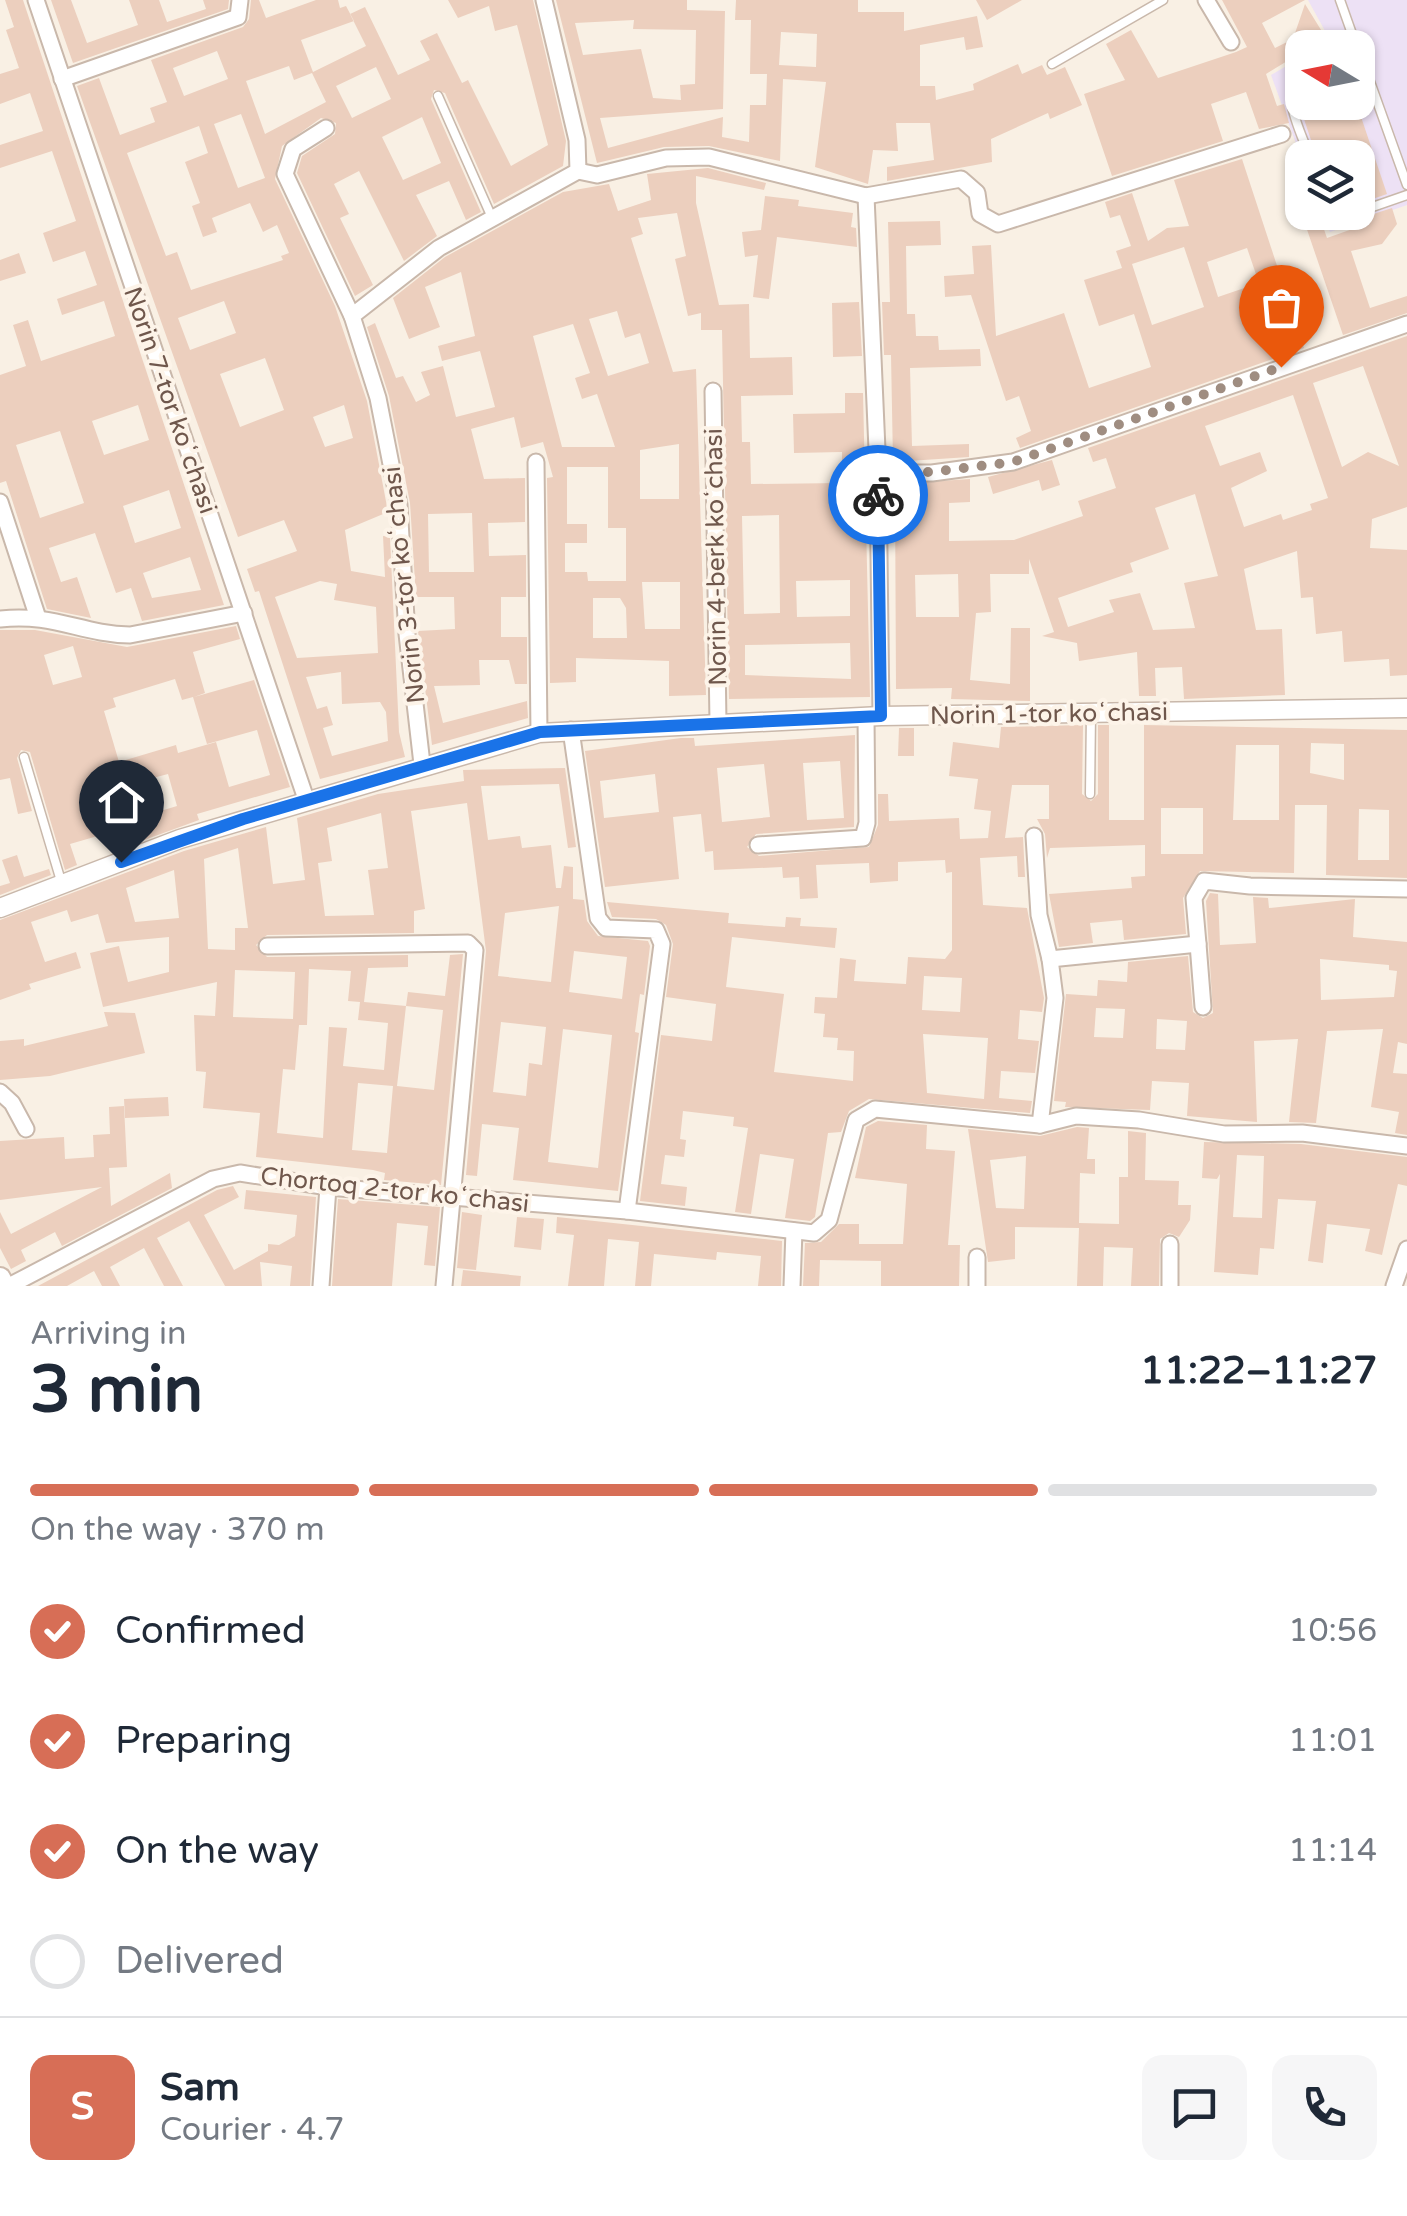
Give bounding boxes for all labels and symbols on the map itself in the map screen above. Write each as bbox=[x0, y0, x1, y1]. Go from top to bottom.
north arrow bbox=[1285, 30, 1375, 120]
pin bbox=[1239, 265, 1324, 368]
street label: Norin 7-tor koʻchasi bbox=[117, 283, 223, 518]
street label: Norin 4-berk koʻchasi bbox=[699, 428, 733, 686]
courier bbox=[828, 445, 928, 545]
street label: Norin 3-tor koʻchasi bbox=[377, 465, 431, 705]
street label: Norin 1-tor koʻchasi bbox=[930, 697, 1168, 731]
pin bbox=[79, 760, 164, 863]
street label: Chortoq 2-tor koʻchasi bbox=[259, 1161, 531, 1219]

